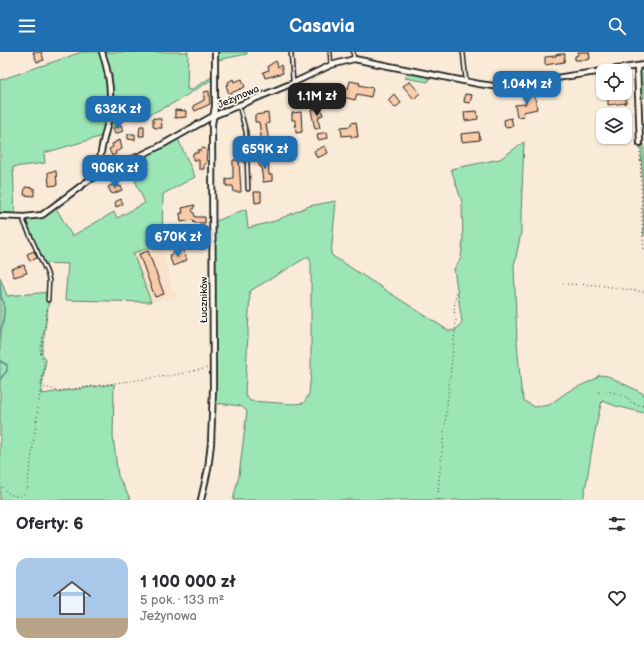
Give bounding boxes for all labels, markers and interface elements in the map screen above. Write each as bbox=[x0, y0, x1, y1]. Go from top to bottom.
icon: menu bbox=[16, 15, 38, 37]
icon: search bbox=[606, 15, 628, 37]
text: Casavia bbox=[289, 16, 355, 37]
map controls bbox=[596, 64, 632, 144]
button: locate bbox=[596, 64, 632, 100]
pin: 1.04M zł bbox=[486, 71, 568, 105]
text: 1.04M zł bbox=[502, 76, 552, 92]
street label: Jeżynowa bbox=[216, 83, 261, 111]
pin: 1.1M zł bbox=[280, 83, 354, 117]
text: 1.1M zł bbox=[297, 88, 337, 104]
pin: 632K zł bbox=[81, 96, 155, 130]
text: 632K zł bbox=[95, 101, 142, 117]
button: layers bbox=[596, 108, 632, 144]
pin: 659K zł bbox=[228, 136, 302, 170]
text: 659K zł bbox=[242, 141, 288, 157]
pin: 906K zł bbox=[78, 155, 152, 189]
text: 906K zł bbox=[91, 160, 139, 176]
pin: 670K zł bbox=[141, 224, 215, 258]
text: 670K zł bbox=[155, 229, 201, 245]
street label: Łuczników bbox=[198, 276, 210, 323]
icon: filters bbox=[606, 513, 628, 535]
text: Oferty: 6 bbox=[16, 514, 84, 534]
text: 1 100 000 zł bbox=[140, 572, 236, 592]
icon: home bbox=[48, 574, 96, 622]
icon: heart bbox=[606, 587, 628, 609]
text: 5 pok. · 133 m² bbox=[140, 592, 224, 608]
text: Jeżynowa bbox=[140, 608, 197, 624]

